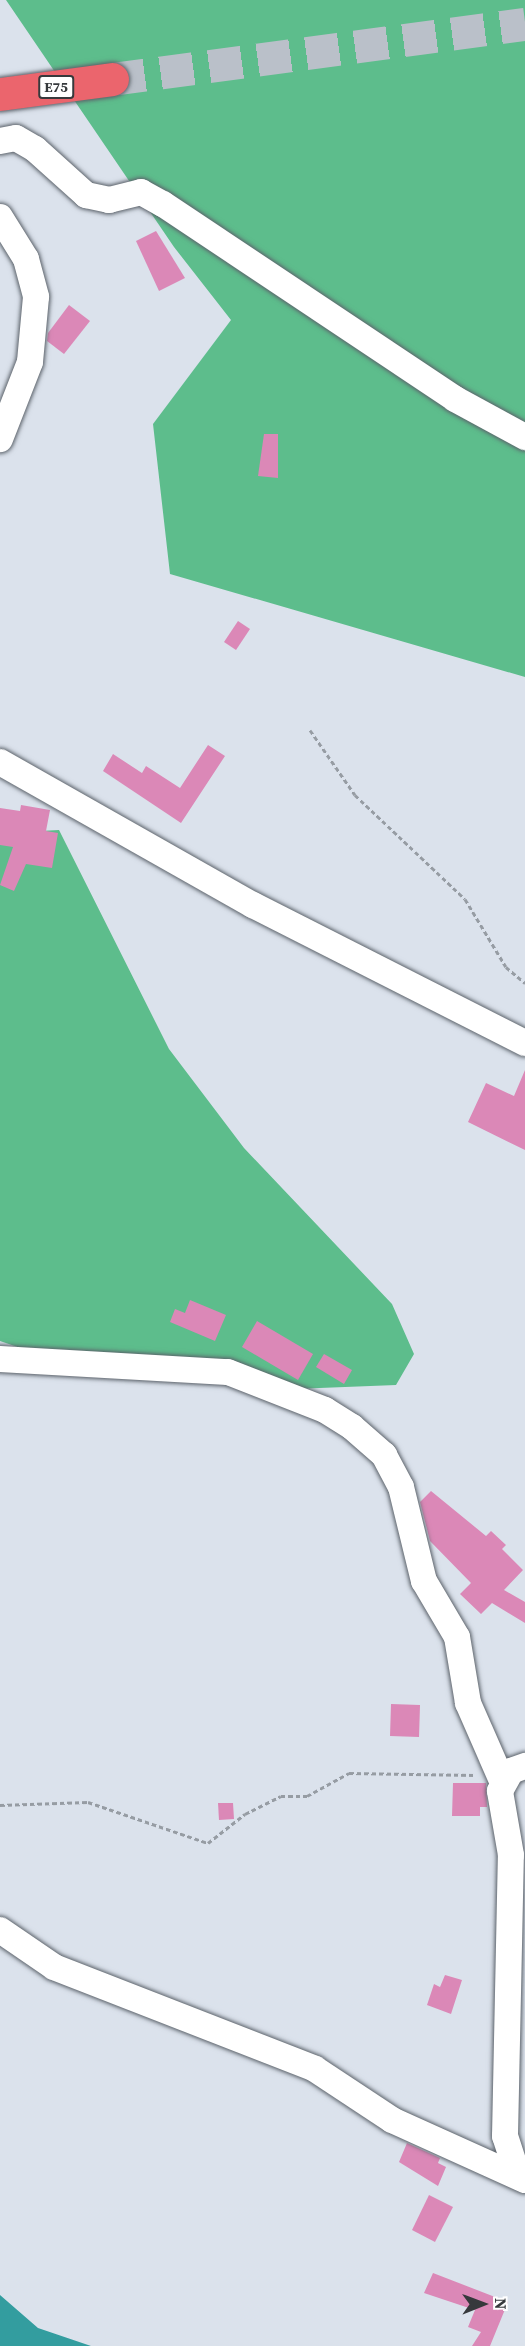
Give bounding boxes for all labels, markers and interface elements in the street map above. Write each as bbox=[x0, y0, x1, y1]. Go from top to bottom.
road number: E75 bbox=[38, 76, 74, 98]
north arrow bbox=[453, 2274, 513, 2334]
text: N bbox=[490, 2298, 512, 2310]

